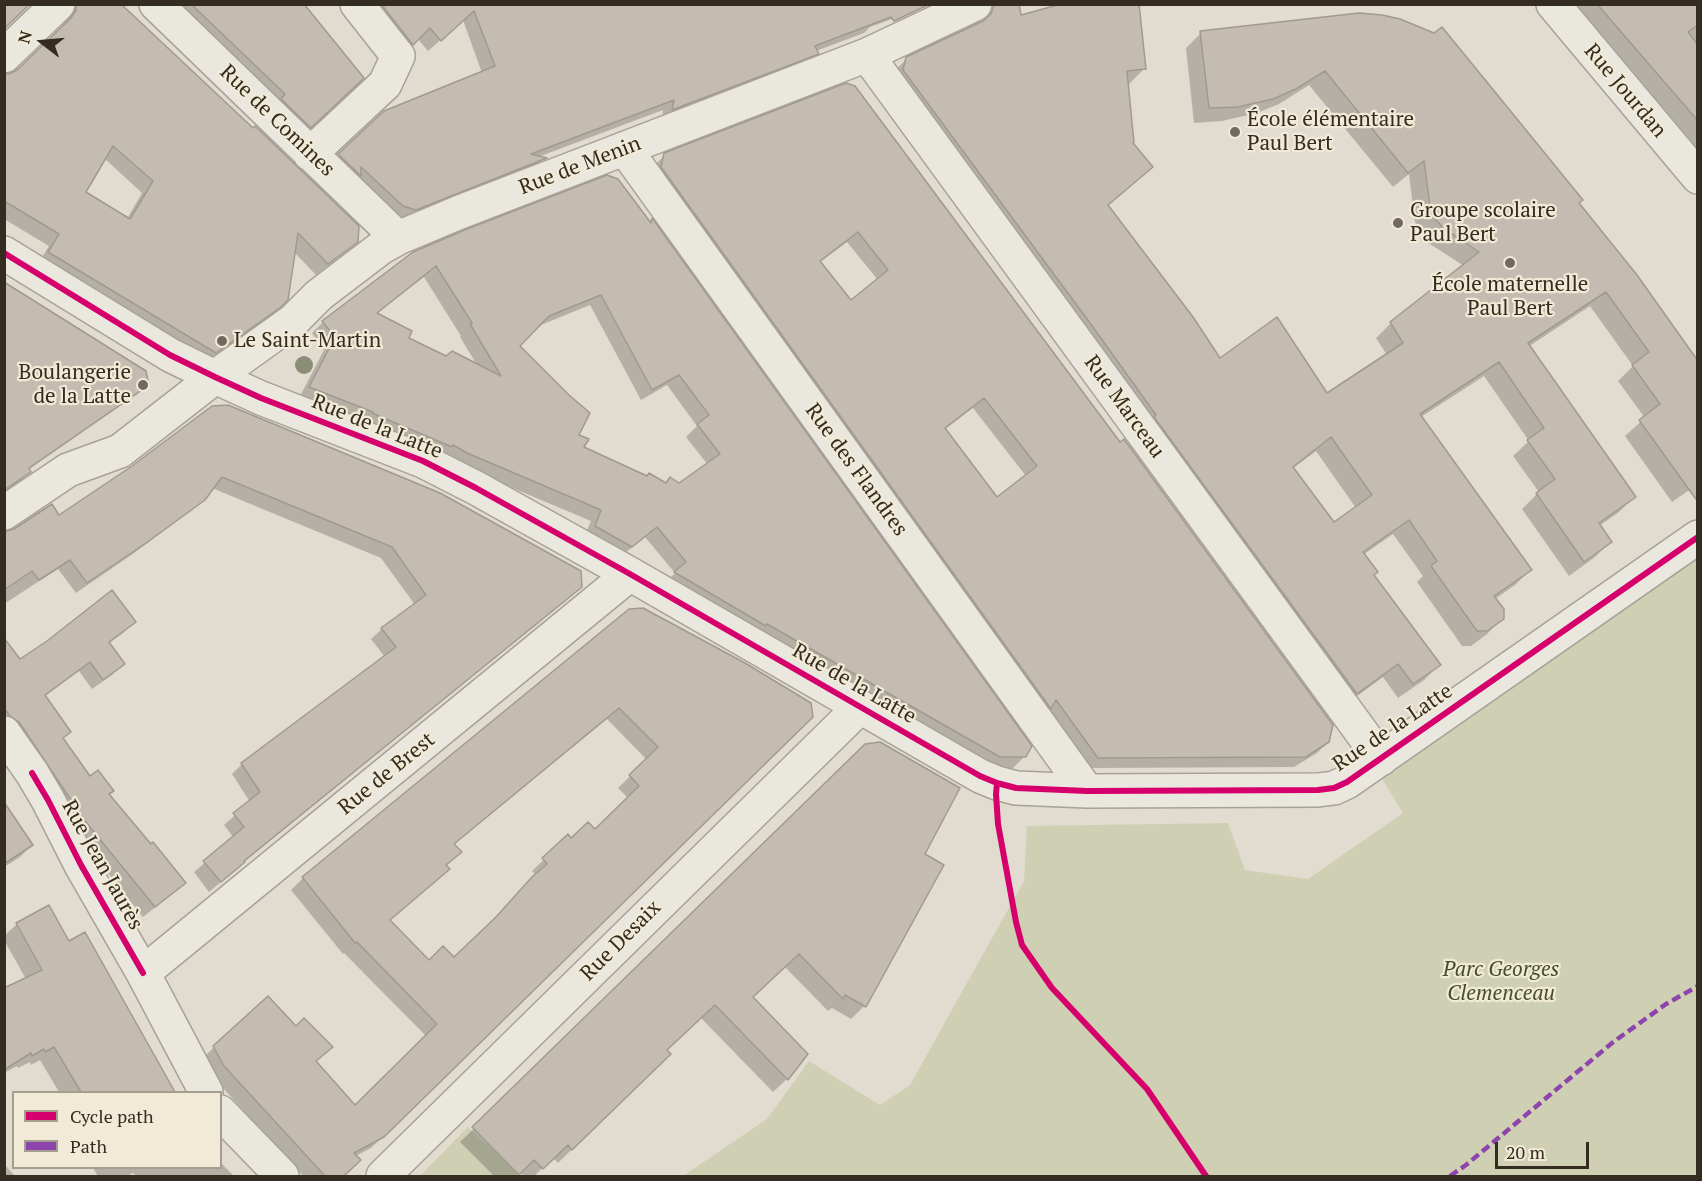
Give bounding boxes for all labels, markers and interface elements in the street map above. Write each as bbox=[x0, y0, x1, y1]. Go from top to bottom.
north arrow bbox=[12, 12, 72, 72]
text: N bbox=[12, 28, 37, 46]
street label: Rue Jourdan bbox=[1578, 39, 1672, 143]
street label: Rue de Comines bbox=[214, 60, 340, 182]
place label: École élémentaire Paul Bert bbox=[1247, 107, 1414, 157]
marker: École élémentaire Paul Bert bbox=[1228, 125, 1242, 139]
street label: Rue de Menin bbox=[516, 131, 644, 201]
place label: Groupe scolaire Paul Bert bbox=[1410, 198, 1556, 248]
marker: Groupe scolaire Paul Bert bbox=[1391, 216, 1405, 230]
marker: École maternelle Paul Bert bbox=[1503, 256, 1517, 270]
place label: École maternelle Paul Bert bbox=[1432, 272, 1588, 322]
place label: Le Saint-Martin bbox=[234, 328, 381, 354]
marker: Le Saint-Martin bbox=[215, 334, 229, 348]
street label: Rue Marceau bbox=[1078, 351, 1170, 463]
place label: Boulangerie de la Latte bbox=[18, 360, 131, 410]
marker: Boulangerie de la Latte bbox=[136, 378, 150, 392]
street label: Rue de la Latte bbox=[308, 389, 446, 465]
street label: Rue des Flandres bbox=[799, 399, 913, 541]
street label: Rue de la Latte bbox=[788, 638, 920, 730]
street label: Rue de la Latte bbox=[1328, 679, 1458, 777]
street label: Rue de Brest bbox=[334, 727, 440, 821]
street label: Rue Jean Jaurès bbox=[56, 796, 148, 934]
street label: Rue Desaix bbox=[576, 896, 666, 986]
park label: Parc Georges Clemenceau bbox=[1443, 957, 1559, 1007]
legend bbox=[12, 1091, 222, 1169]
text: Cycle path bbox=[70, 1104, 154, 1128]
scale bar bbox=[1498, 1130, 1592, 1168]
text: Path bbox=[70, 1134, 107, 1158]
text: 20 m bbox=[1506, 1140, 1545, 1164]

